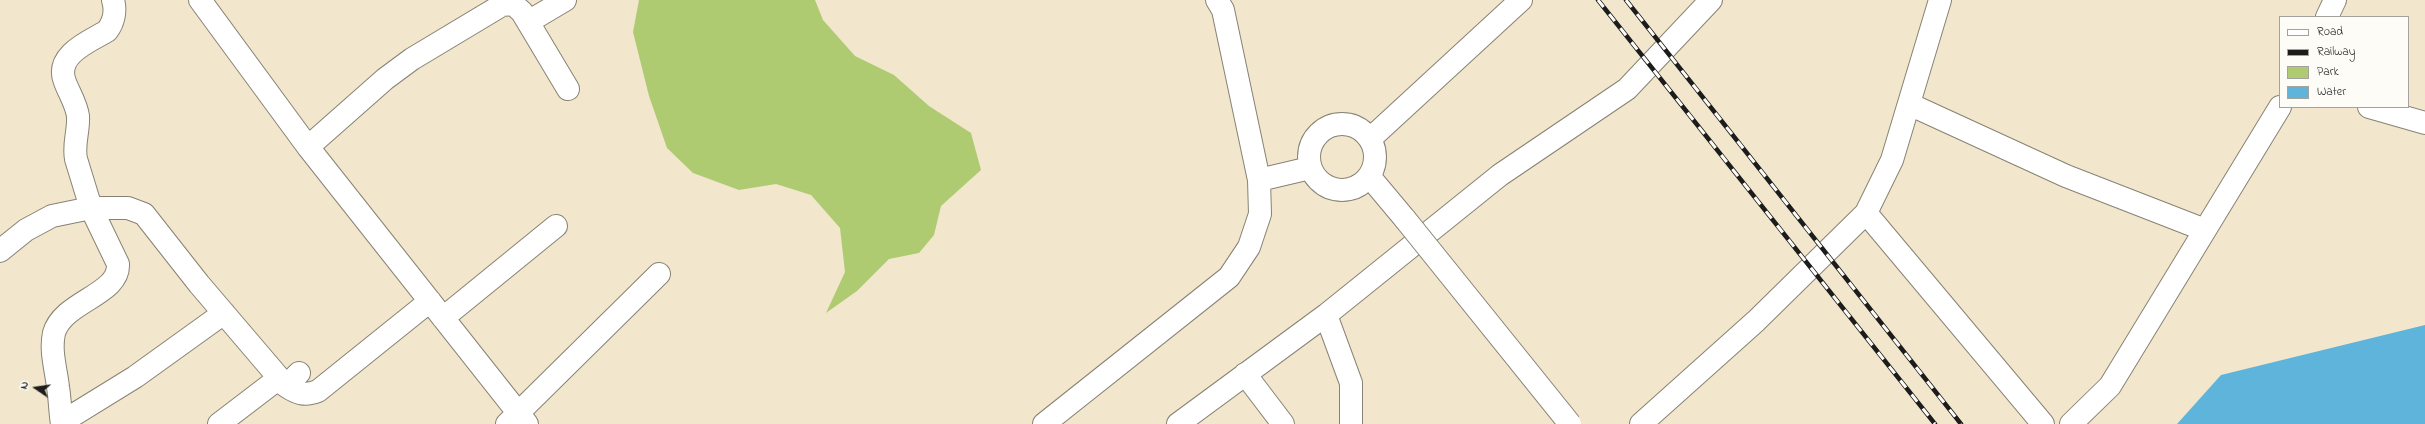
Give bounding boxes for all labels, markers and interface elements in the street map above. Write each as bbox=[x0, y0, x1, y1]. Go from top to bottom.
legend bbox=[2279, 16, 2409, 108]
text: Road bbox=[2317, 23, 2343, 41]
text: Railway bbox=[2317, 43, 2355, 61]
text: Park bbox=[2317, 63, 2339, 81]
text: Water bbox=[2317, 83, 2346, 101]
north arrow bbox=[16, 368, 56, 408]
text: N bbox=[16, 380, 33, 391]

